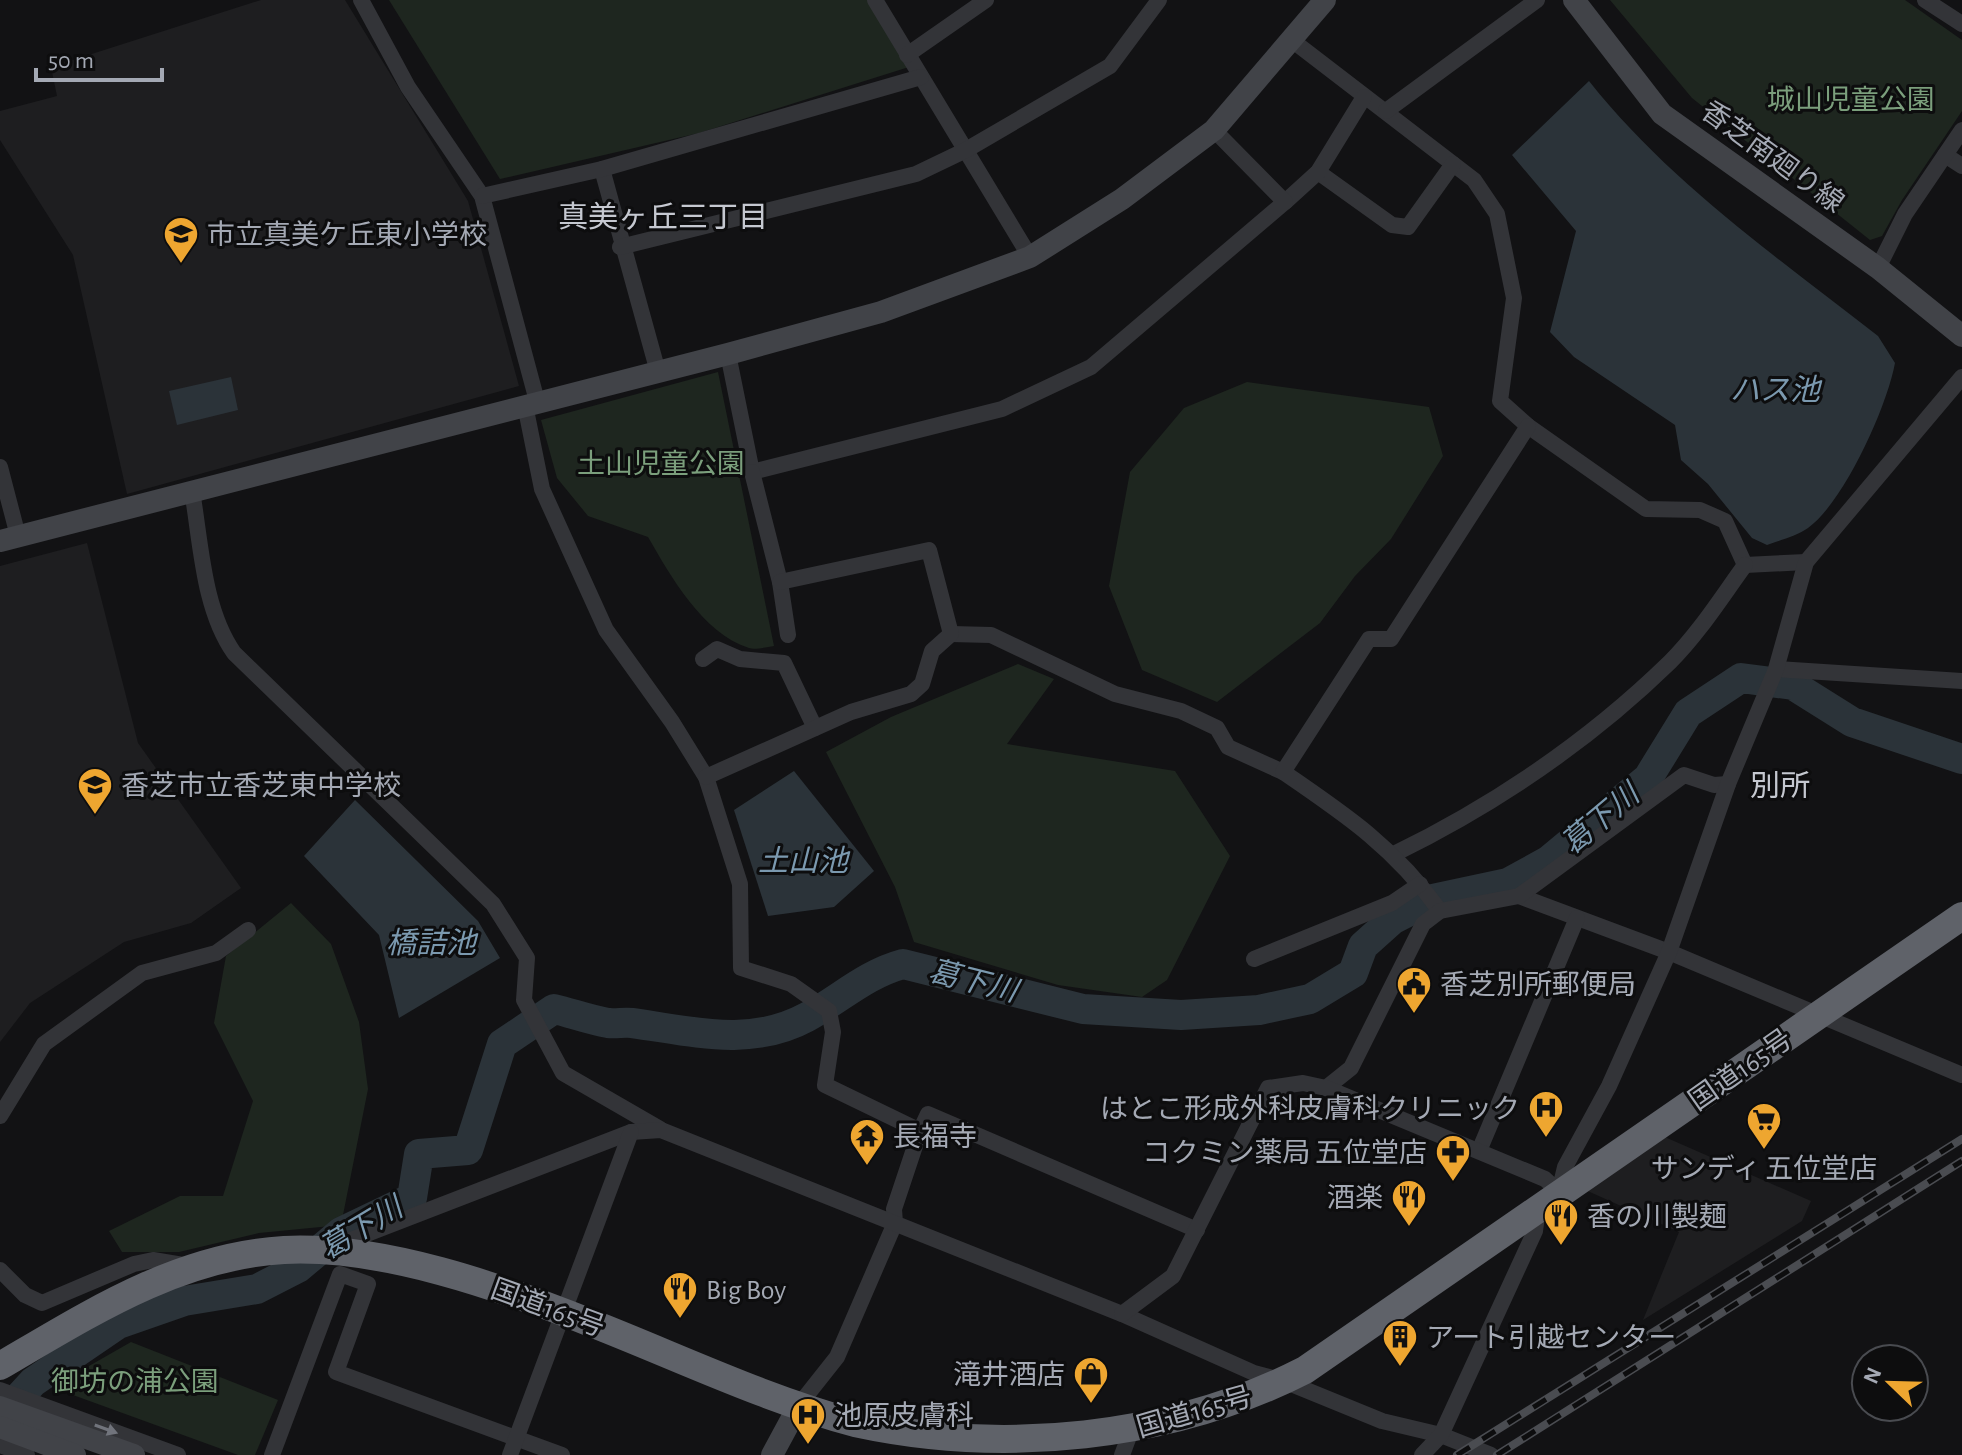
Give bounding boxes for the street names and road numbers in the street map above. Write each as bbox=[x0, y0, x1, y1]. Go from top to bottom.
street label: 香芝南廻り線 bbox=[1696, 95, 1849, 218]
street label: 国道165号 bbox=[1683, 1024, 1798, 1116]
street label: 国道165号 bbox=[487, 1274, 608, 1342]
street label: 国道165号 bbox=[1133, 1381, 1255, 1443]

